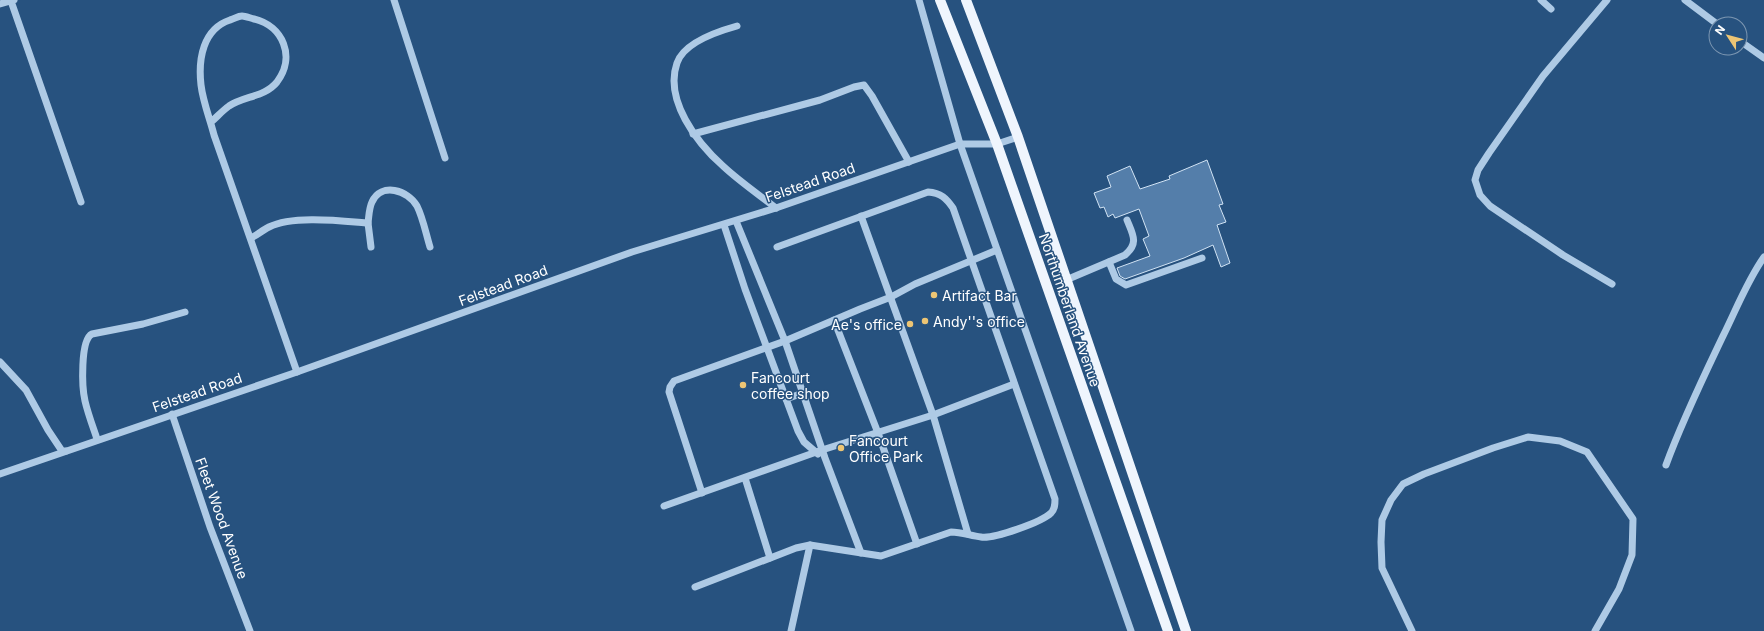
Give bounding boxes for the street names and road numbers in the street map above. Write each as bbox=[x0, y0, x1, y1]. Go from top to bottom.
street label: Felstead Road bbox=[763, 159, 857, 205]
street label: Northumberland Avenue bbox=[1036, 231, 1104, 389]
street label: Felstead Road bbox=[456, 261, 550, 309]
street label: Felstead Road bbox=[150, 369, 244, 415]
street label: Fleet Wood Avenue bbox=[192, 455, 252, 581]

